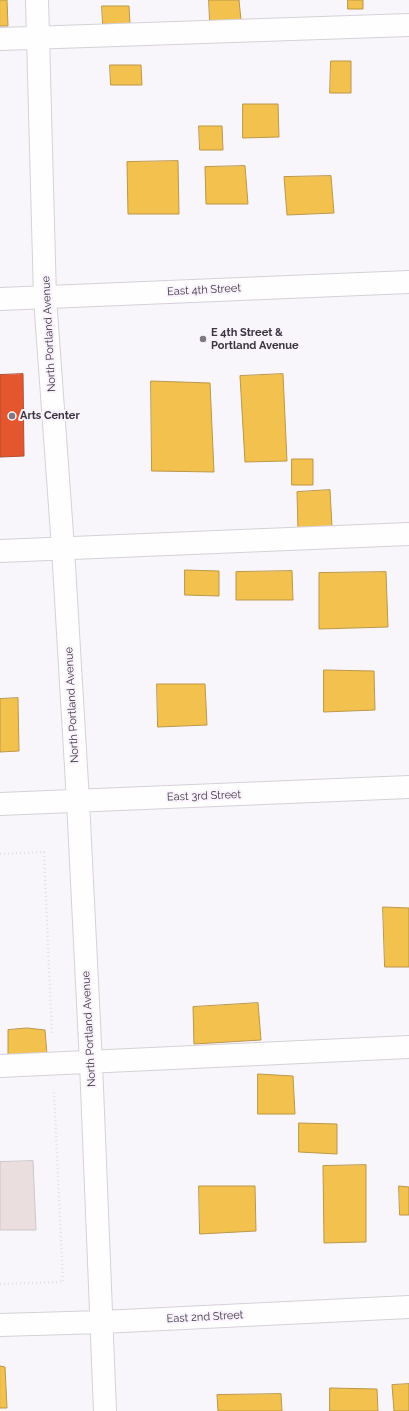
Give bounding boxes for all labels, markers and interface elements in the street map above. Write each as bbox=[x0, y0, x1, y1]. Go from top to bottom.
street label: North Portland Avenue bbox=[39, 276, 59, 392]
street label: East 4th Street bbox=[167, 281, 241, 299]
place label: E 4th Street & Portland Avenue bbox=[211, 326, 299, 352]
marker: E 4th Street & Portland Avenue bbox=[198, 334, 208, 344]
place label: Arts Center bbox=[20, 409, 80, 423]
marker: Arts Center bbox=[7, 411, 17, 421]
street label: North Portland Avenue bbox=[62, 647, 82, 763]
street label: East 3rd Street bbox=[167, 788, 241, 804]
street label: North Portland Avenue bbox=[79, 971, 99, 1087]
street label: East 2nd Street bbox=[166, 1308, 244, 1326]

